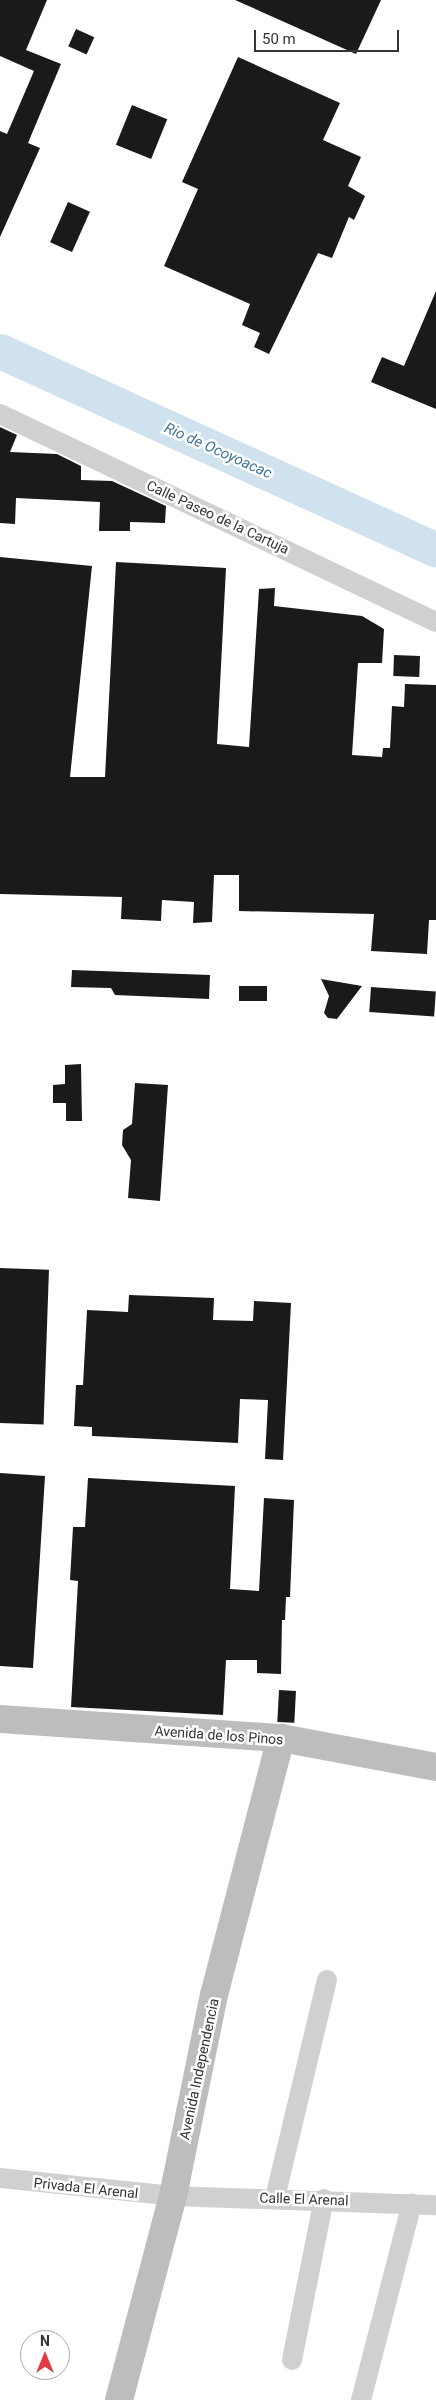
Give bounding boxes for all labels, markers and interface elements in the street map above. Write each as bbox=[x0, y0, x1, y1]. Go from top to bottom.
scale bar bbox=[256, 20, 401, 52]
text: 50 m bbox=[262, 30, 296, 48]
water label: Rio de Ocoyoacac bbox=[161, 419, 275, 483]
street label: Calle Paseo de la Cartuja bbox=[144, 477, 292, 557]
street label: Avenida de los Pinos bbox=[154, 1722, 284, 1748]
street label: Avenida Independencia bbox=[176, 1997, 222, 2141]
street label: Privada El Arenal bbox=[33, 2174, 139, 2202]
street label: Calle El Arenal bbox=[259, 2189, 349, 2209]
north arrow bbox=[20, 2330, 70, 2380]
text: N bbox=[40, 2333, 50, 2349]

